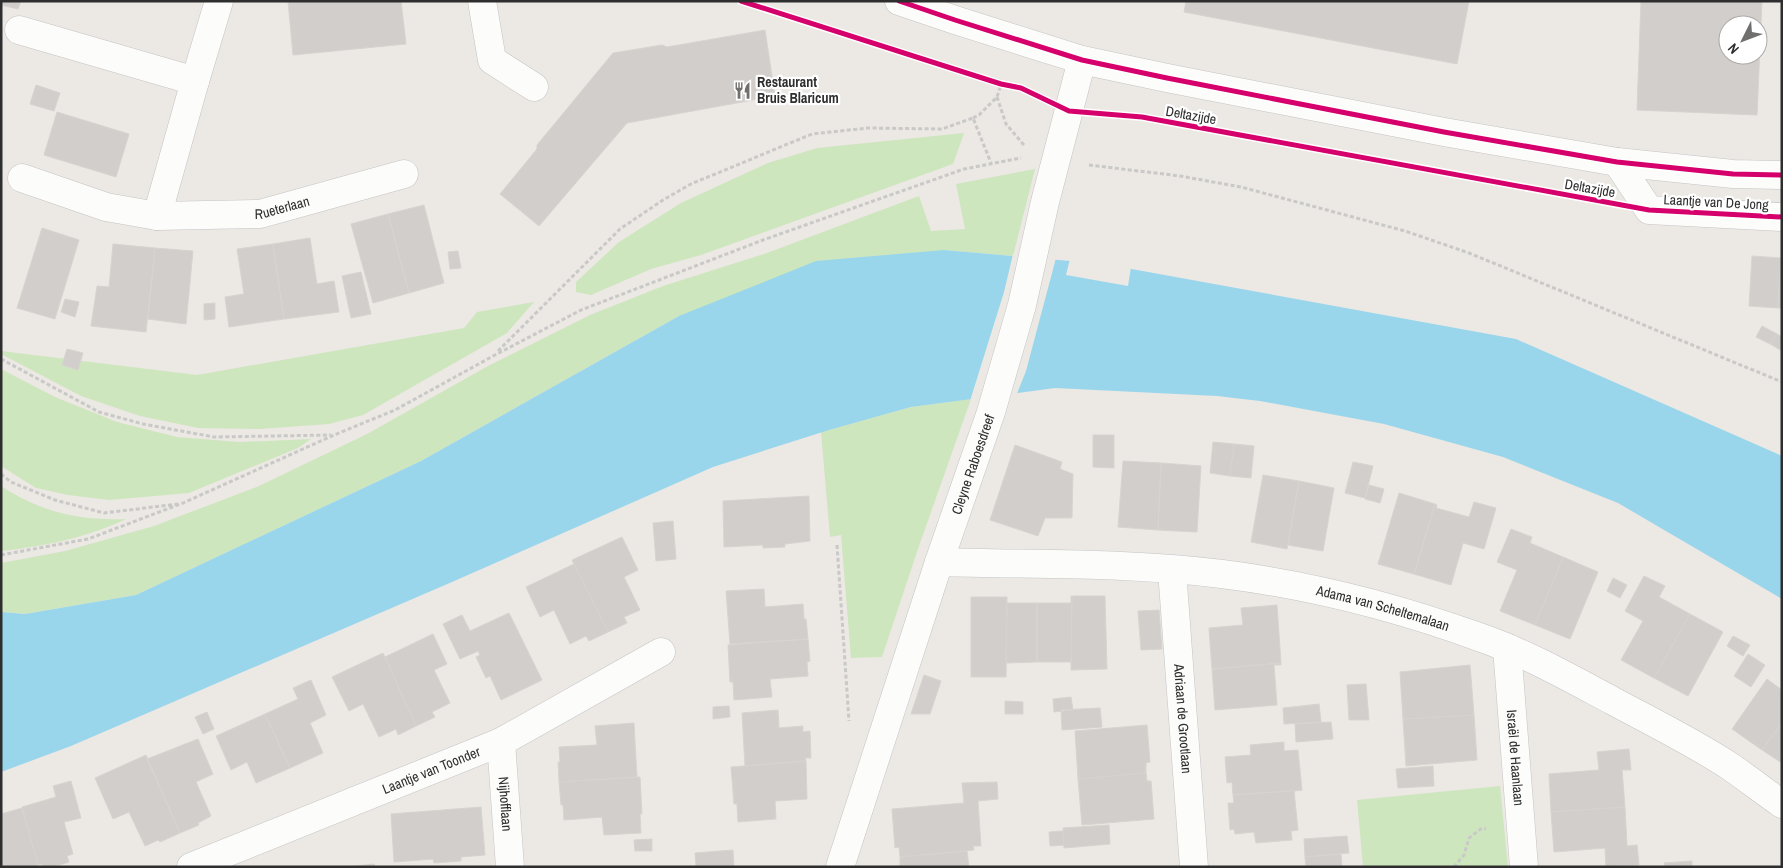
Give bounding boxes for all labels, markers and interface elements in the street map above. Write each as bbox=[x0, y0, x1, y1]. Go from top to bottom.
north arrow bbox=[1718, 15, 1768, 65]
text: N bbox=[1724, 40, 1743, 58]
place label: Restaurant Bruis Blaricum bbox=[757, 73, 839, 107]
restaurant icon: Restaurant Bruis Blaricum bbox=[733, 80, 753, 100]
street label: Deltazijde bbox=[1164, 102, 1218, 128]
street label: Deltazijde bbox=[1563, 175, 1617, 201]
street label: Laantje van De Jong bbox=[1663, 190, 1770, 214]
street label: Rueterlaan bbox=[254, 192, 311, 223]
street label: Cleyne Raboesdreef bbox=[947, 411, 999, 517]
street label: Adama van Scheltemalaan bbox=[1314, 581, 1452, 635]
street label: Adriaan de Grootlaan bbox=[1170, 662, 1196, 774]
street label: Israël de Haanlaan bbox=[1503, 709, 1528, 806]
street label: Laantje van Toonder bbox=[380, 742, 483, 798]
street label: Nijhofflaan bbox=[495, 776, 516, 832]

